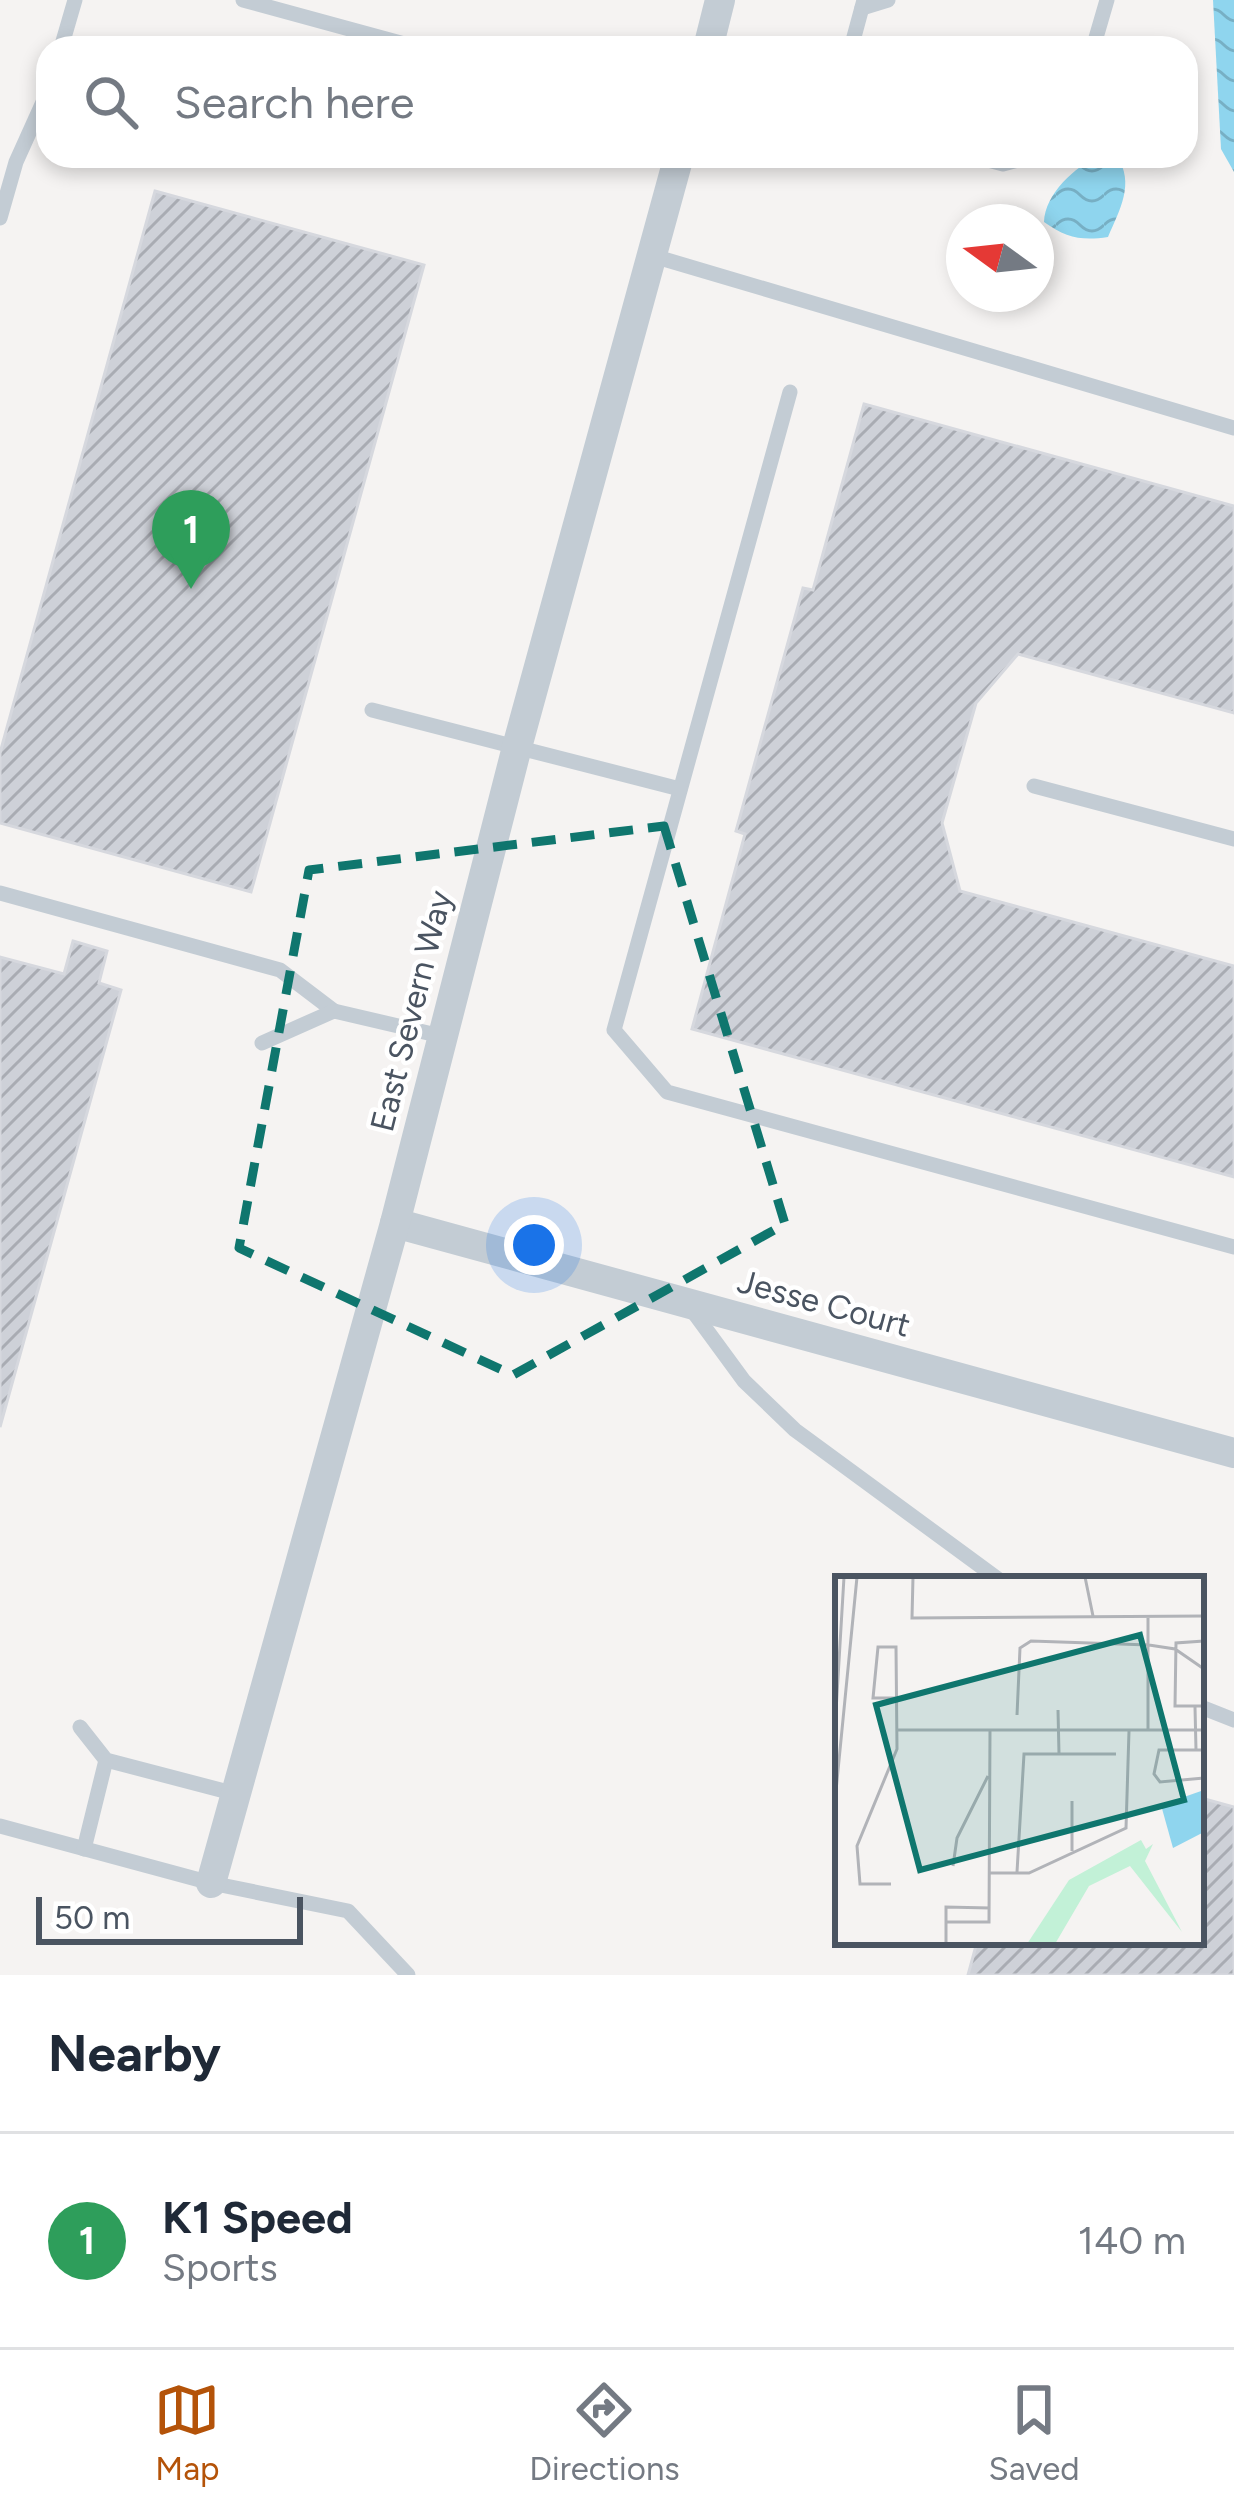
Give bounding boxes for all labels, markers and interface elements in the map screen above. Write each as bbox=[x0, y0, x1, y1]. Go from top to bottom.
search box bbox=[36, 36, 1198, 168]
icon: search bbox=[78, 69, 144, 135]
text: Search here bbox=[174, 75, 414, 129]
north arrow bbox=[946, 204, 1054, 312]
pin: 1 bbox=[152, 490, 230, 589]
street label: East Severn Way bbox=[362, 886, 460, 1136]
your location bbox=[504, 1215, 564, 1275]
street label: Jesse Court bbox=[734, 1261, 914, 1345]
inset map bbox=[835, 1576, 1204, 1945]
scale bar bbox=[36, 1891, 303, 1944]
text: 50 m bbox=[54, 1898, 130, 1937]
text: Nearby bbox=[48, 2023, 221, 2084]
text: K1 Speed bbox=[162, 2190, 353, 2244]
text: 1 bbox=[79, 2217, 95, 2264]
text: 140 m bbox=[1078, 2217, 1186, 2264]
text: Sports bbox=[162, 2244, 278, 2291]
tab: Map bbox=[154, 2377, 220, 2488]
tab: Directions bbox=[529, 2377, 680, 2488]
tab: Saved bbox=[989, 2377, 1080, 2488]

